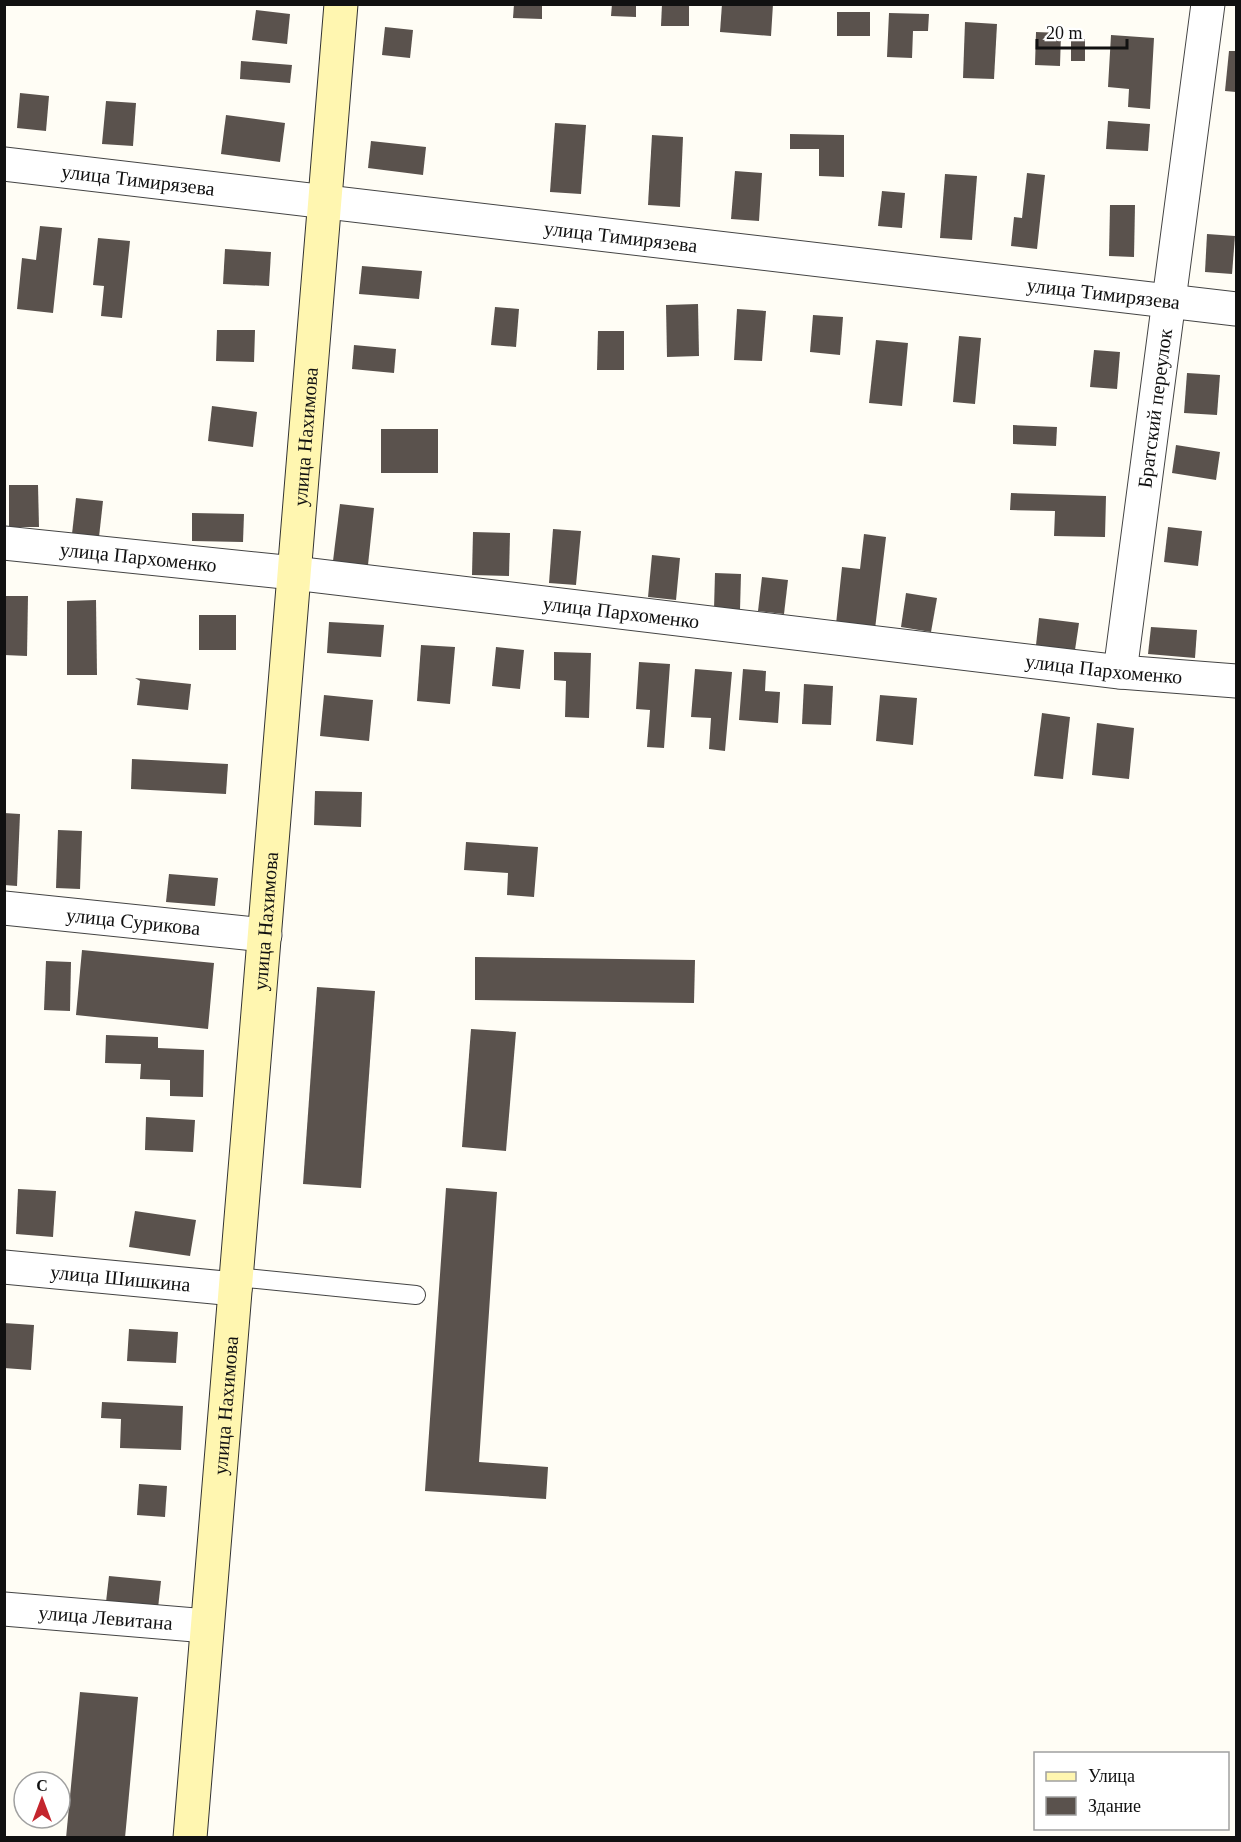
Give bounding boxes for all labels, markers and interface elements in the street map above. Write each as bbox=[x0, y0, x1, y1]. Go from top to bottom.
scale bar bbox=[1037, 12, 1127, 50]
text: 20 m bbox=[1046, 23, 1083, 43]
street label: улица Тимирязева bbox=[60, 160, 216, 200]
street label: улица Тимирязева bbox=[543, 217, 699, 257]
street label: улица Тимирязева bbox=[1025, 273, 1181, 313]
street label: Братский переулок bbox=[1133, 327, 1176, 489]
street label: улица Нахимова bbox=[289, 366, 322, 507]
street label: улица Пархоменко bbox=[59, 538, 218, 576]
street label: улица Пархоменко bbox=[541, 592, 701, 633]
street label: улица Пархоменко bbox=[1024, 650, 1183, 688]
street label: улица Нахимова bbox=[249, 851, 282, 991]
street label: улица Сурикова bbox=[65, 904, 202, 939]
street label: улица Шишкина bbox=[49, 1260, 192, 1296]
street label: улица Нахимова bbox=[209, 1335, 242, 1476]
street label: улица Левитана bbox=[38, 1601, 174, 1634]
legend bbox=[1034, 1752, 1229, 1830]
text: Улица bbox=[1088, 1766, 1135, 1786]
north arrow bbox=[12, 1770, 72, 1830]
text: С bbox=[36, 1777, 48, 1794]
text: Здание bbox=[1088, 1796, 1141, 1816]

